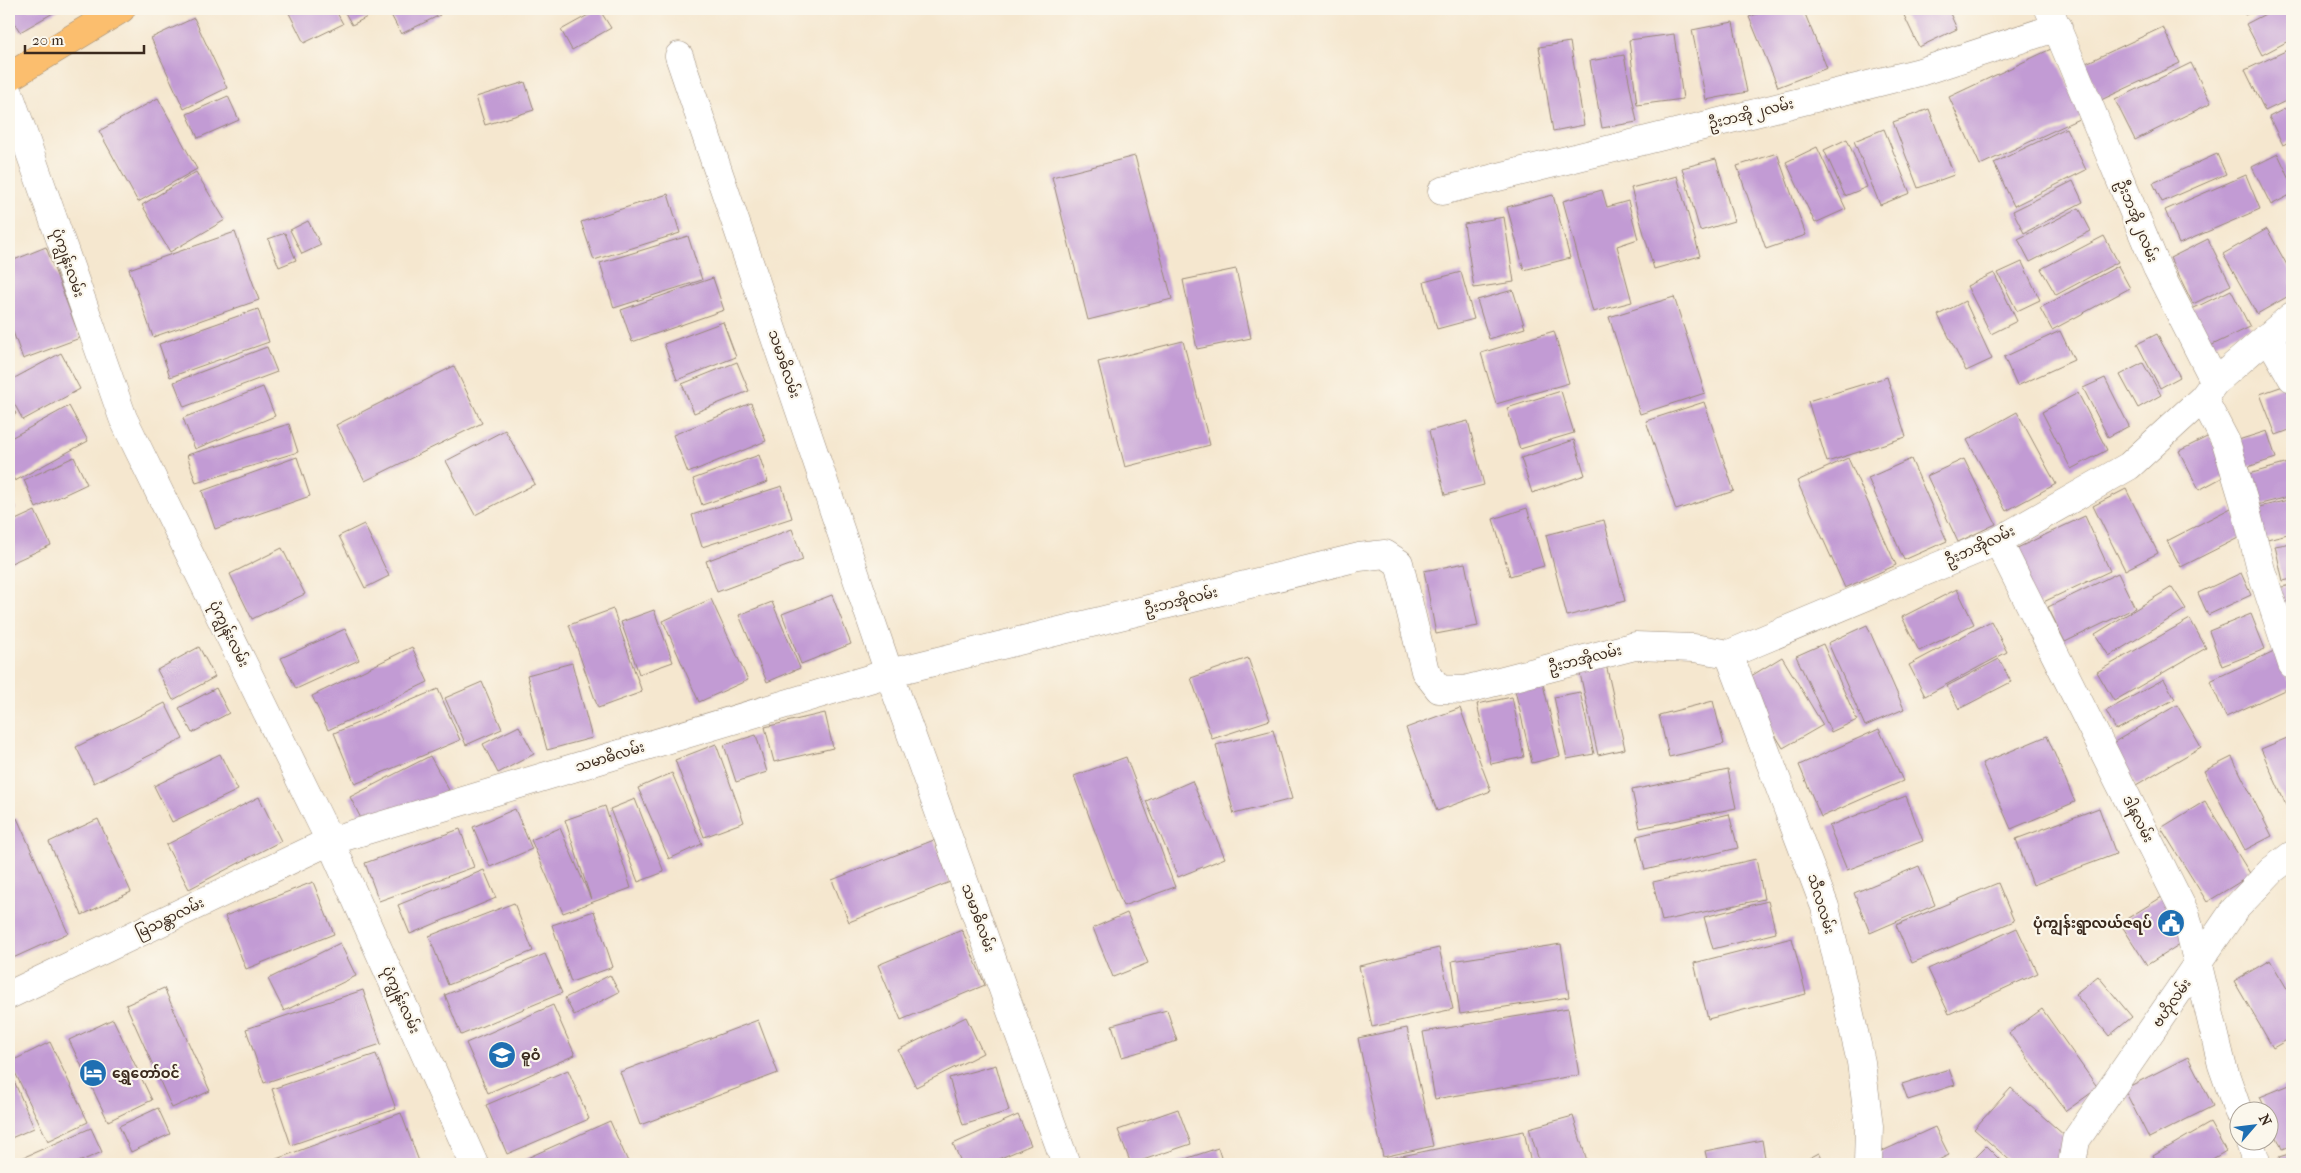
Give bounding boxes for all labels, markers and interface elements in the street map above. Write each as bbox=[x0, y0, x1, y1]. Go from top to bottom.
scale bar bbox=[25, 22, 144, 54]
text: 20 m bbox=[32, 31, 64, 49]
street label: ဦးဘအို ၂လမ်း bbox=[1706, 93, 1796, 136]
street label: ဦးဘအို ၂လမ်း bbox=[2110, 177, 2163, 266]
street label: ပုံကျွန်းလမ်း bbox=[45, 226, 90, 301]
street label: သမာဓိလမ်း bbox=[764, 327, 806, 400]
street label: ဦးဘအိုလမ်း bbox=[1942, 521, 2019, 572]
street label: ဦးဘအိုလမ်း bbox=[1142, 582, 1220, 621]
street label: ပုံကျွန်းလမ်း bbox=[202, 597, 254, 672]
street label: ဦးဘအိုလမ်း bbox=[1546, 640, 1624, 679]
street label: သမာဓိလမ်း bbox=[573, 737, 646, 776]
street label: ဒါနလမ်း bbox=[2116, 792, 2159, 847]
street label: သီလလမ်း bbox=[1804, 871, 1840, 936]
street label: သမာဓိလမ်း bbox=[958, 881, 1000, 954]
street label: မြသန္တာလမ်း bbox=[132, 892, 208, 944]
public building icon: ပုံကျွန်းရွာလယ်ဇရပ် bbox=[2156, 908, 2186, 938]
place label: ပုံကျွန်းရွာလယ်ဇရပ် bbox=[2033, 913, 2152, 936]
street label: ပုံကျွန်းလမ်း bbox=[375, 963, 425, 1038]
street label: ဗဟိုလမ်း bbox=[2148, 974, 2197, 1032]
school or university icon: ဓူဝံ bbox=[487, 1040, 517, 1070]
place label: ဓူဝံ bbox=[521, 1047, 541, 1067]
hotel icon: ရွှေတော်ဝင် bbox=[78, 1058, 108, 1088]
place label: ရွှေတော်ဝင် bbox=[112, 1063, 180, 1085]
north arrow bbox=[2228, 1100, 2278, 1150]
text: N bbox=[2255, 1111, 2275, 1129]

